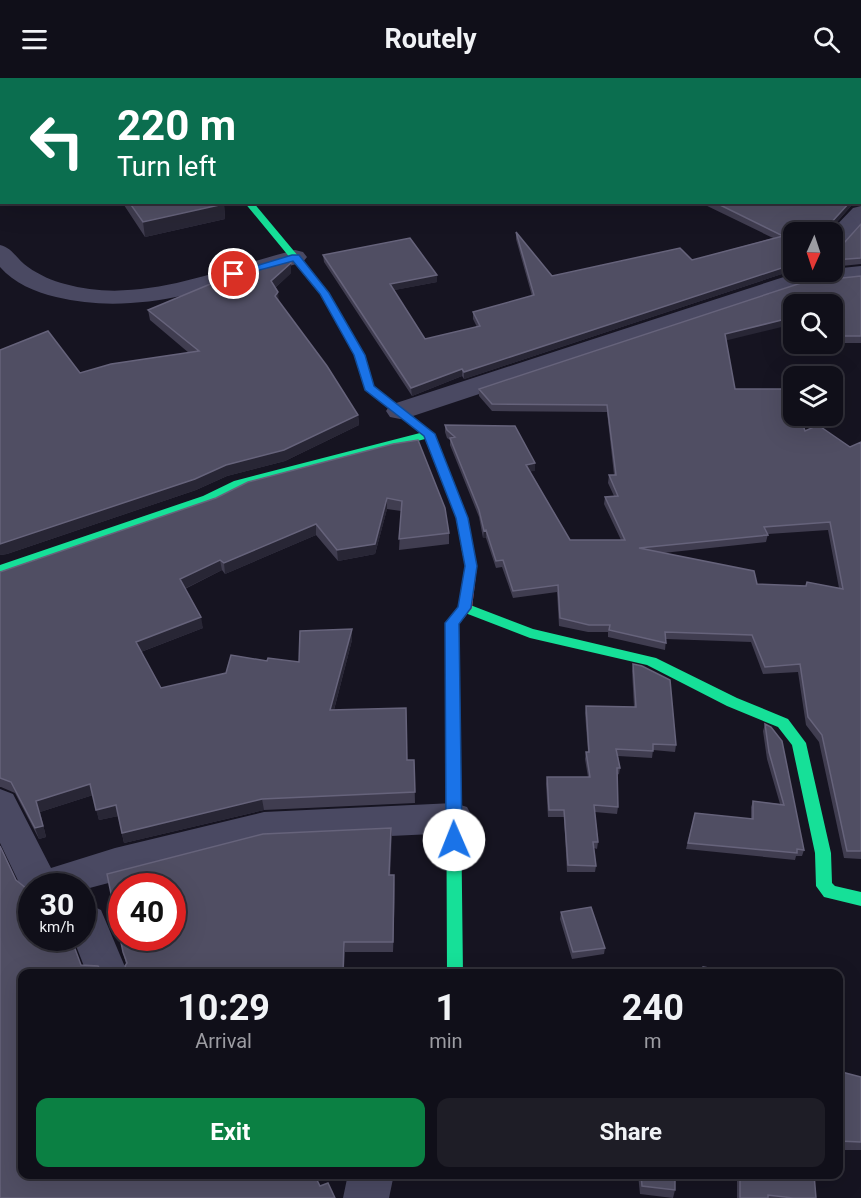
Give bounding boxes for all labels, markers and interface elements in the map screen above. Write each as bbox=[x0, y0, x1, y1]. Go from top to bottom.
icon: menu bbox=[18, 23, 51, 56]
text: Routely bbox=[384, 23, 477, 55]
icon: search bbox=[810, 23, 843, 56]
text: 220 m bbox=[117, 101, 236, 150]
icon: left bbox=[18, 102, 96, 180]
text: Turn left bbox=[117, 151, 217, 183]
north arrow bbox=[783, 222, 843, 282]
map controls bbox=[783, 222, 843, 426]
pin bbox=[208, 248, 259, 299]
icon: arrive bbox=[217, 257, 250, 290]
button: search bbox=[783, 294, 843, 354]
button: layers bbox=[783, 366, 843, 426]
position arrow bbox=[422, 808, 486, 872]
speed limit sign: 40 bbox=[108, 873, 186, 951]
text: 30 bbox=[40, 887, 74, 922]
text: km/h bbox=[39, 918, 75, 936]
text: 10:29 bbox=[177, 987, 270, 1029]
text: 1 bbox=[436, 987, 456, 1029]
text: 240 bbox=[622, 987, 684, 1029]
text: Arrival bbox=[195, 1029, 252, 1053]
text: min bbox=[429, 1029, 463, 1053]
text: m bbox=[644, 1029, 662, 1053]
button: Exit bbox=[36, 1098, 425, 1167]
button: Share bbox=[437, 1098, 825, 1167]

